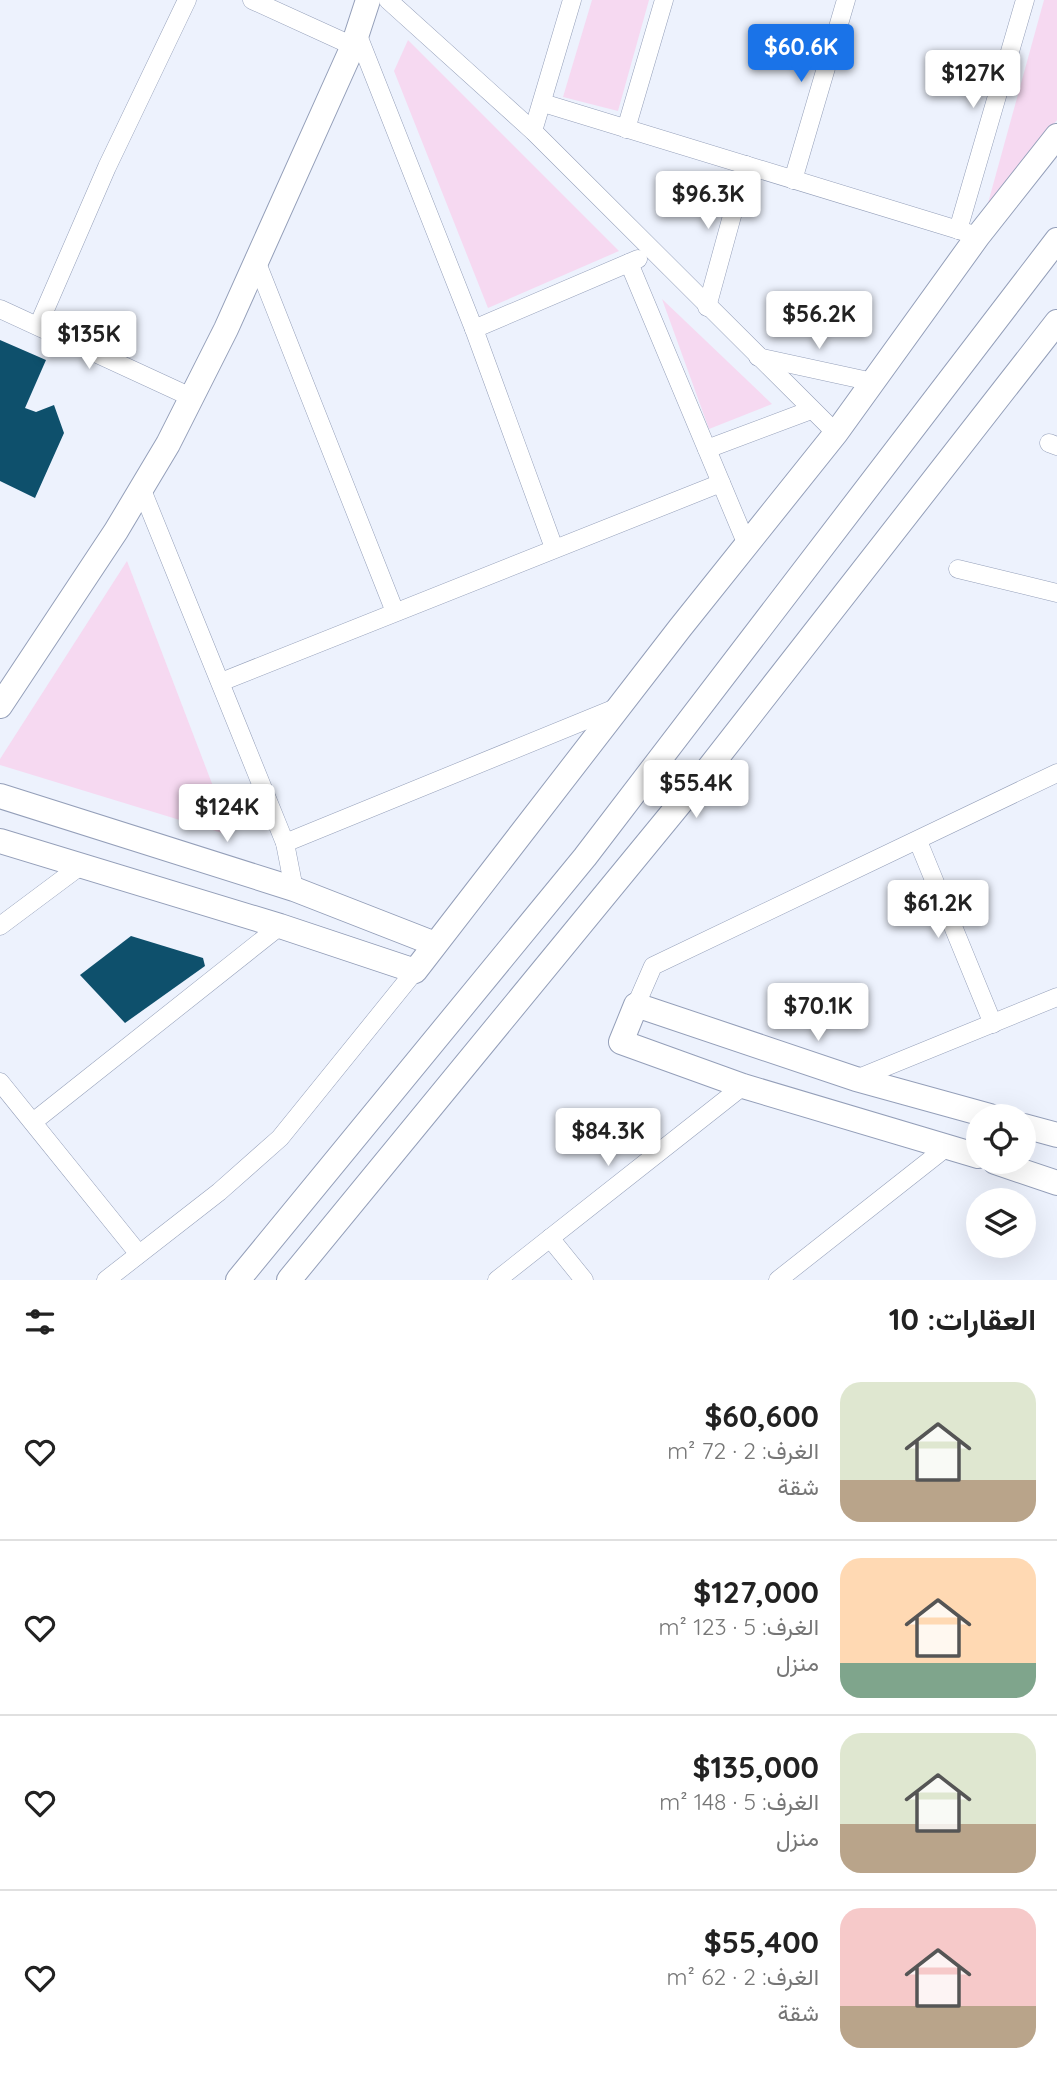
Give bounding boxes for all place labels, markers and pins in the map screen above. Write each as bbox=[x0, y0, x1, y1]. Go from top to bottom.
pin: $60.6K bbox=[744, 24, 858, 84]
pin: $127K bbox=[924, 50, 1022, 110]
pin: $96.3K bbox=[651, 172, 765, 231]
pin: $56.2K bbox=[762, 292, 876, 351]
pin: $135K bbox=[40, 312, 138, 371]
pin: $55.4K bbox=[639, 760, 753, 820]
pin: $124K bbox=[178, 784, 276, 844]
pin: $61.2K bbox=[881, 880, 995, 940]
pin: $70.1K bbox=[761, 984, 875, 1043]
pin: $84.3K bbox=[551, 1108, 665, 1168]

